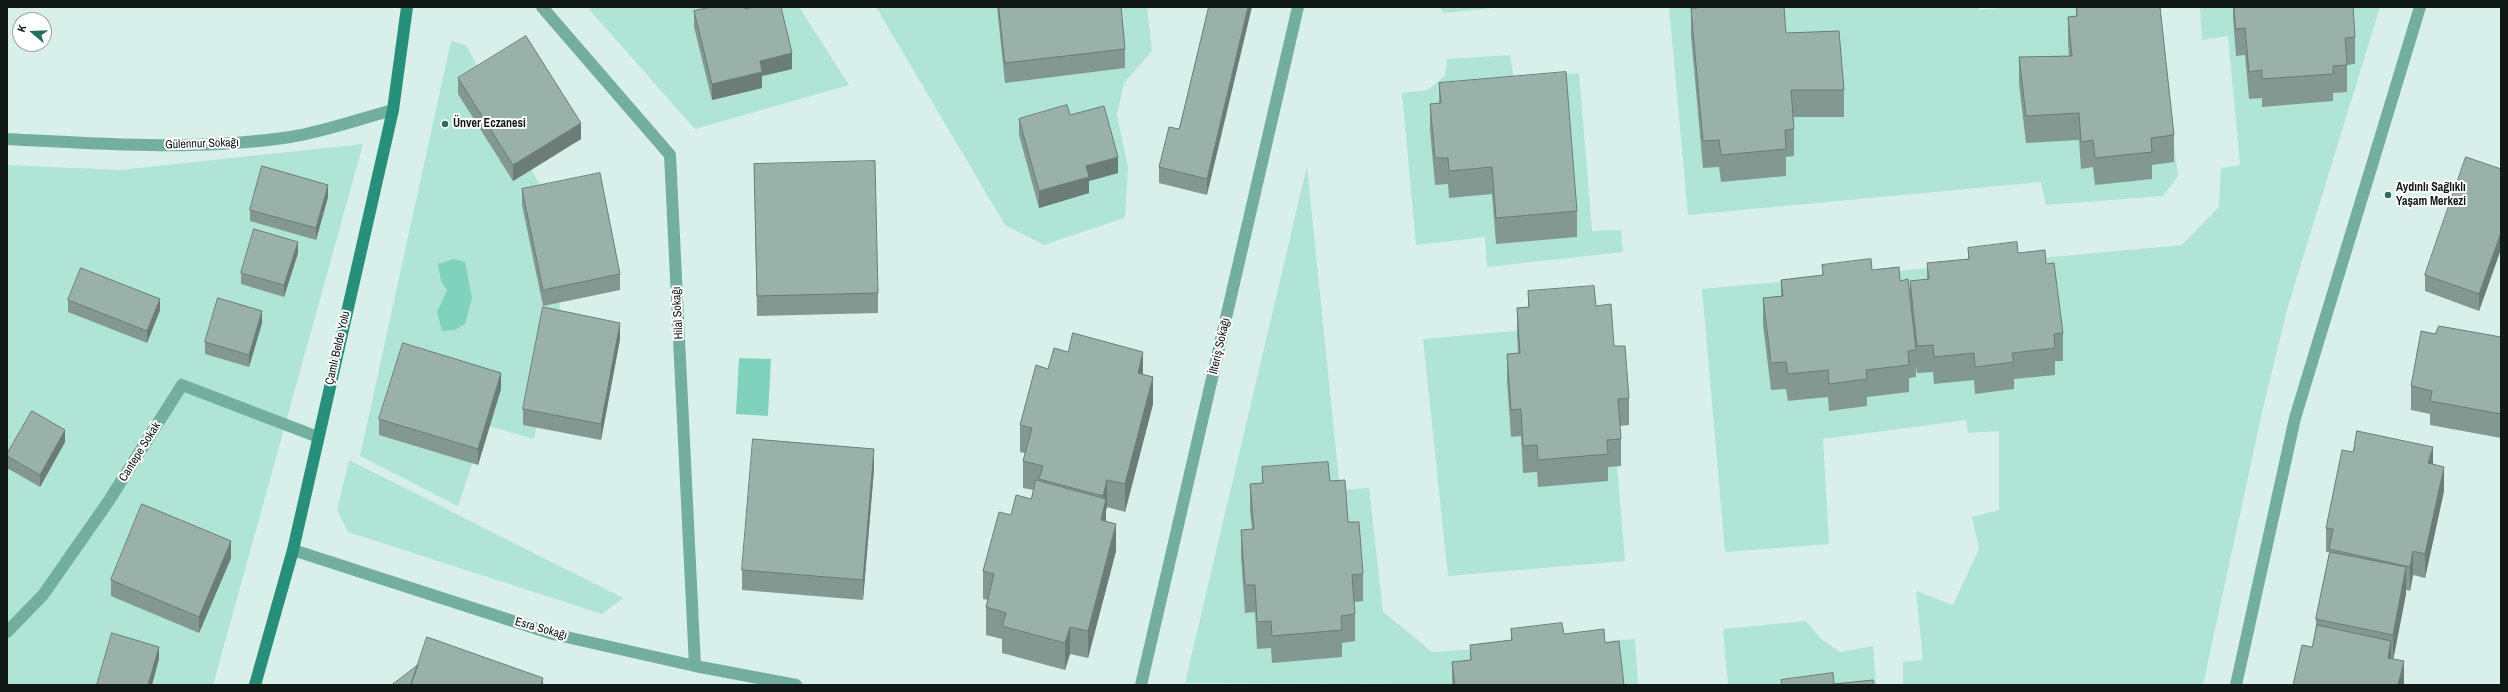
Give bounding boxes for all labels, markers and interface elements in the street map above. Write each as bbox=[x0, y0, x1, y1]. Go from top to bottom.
north arrow bbox=[12, 12, 52, 52]
text: K bbox=[14, 23, 29, 34]
place label: Ünver Eczanesi bbox=[453, 117, 526, 131]
marker: Ünver Eczanesi bbox=[440, 119, 450, 129]
street label: Gülennur Sokağı bbox=[165, 136, 239, 152]
place label: Aydınlı Sağlıklı Yaşam Merkezi bbox=[2396, 181, 2466, 209]
marker: Aydınlı Sağlıklı Yaşam Merkezi bbox=[2383, 190, 2393, 200]
street label: Hilal Sokağı bbox=[669, 286, 687, 340]
street label: Çamlı Belde Yolu bbox=[323, 310, 353, 386]
street label: İlteriş Sokağı bbox=[1207, 316, 1233, 376]
street label: Cantepe Sokak bbox=[116, 420, 164, 484]
street label: Esra Sokağı bbox=[513, 615, 569, 643]

